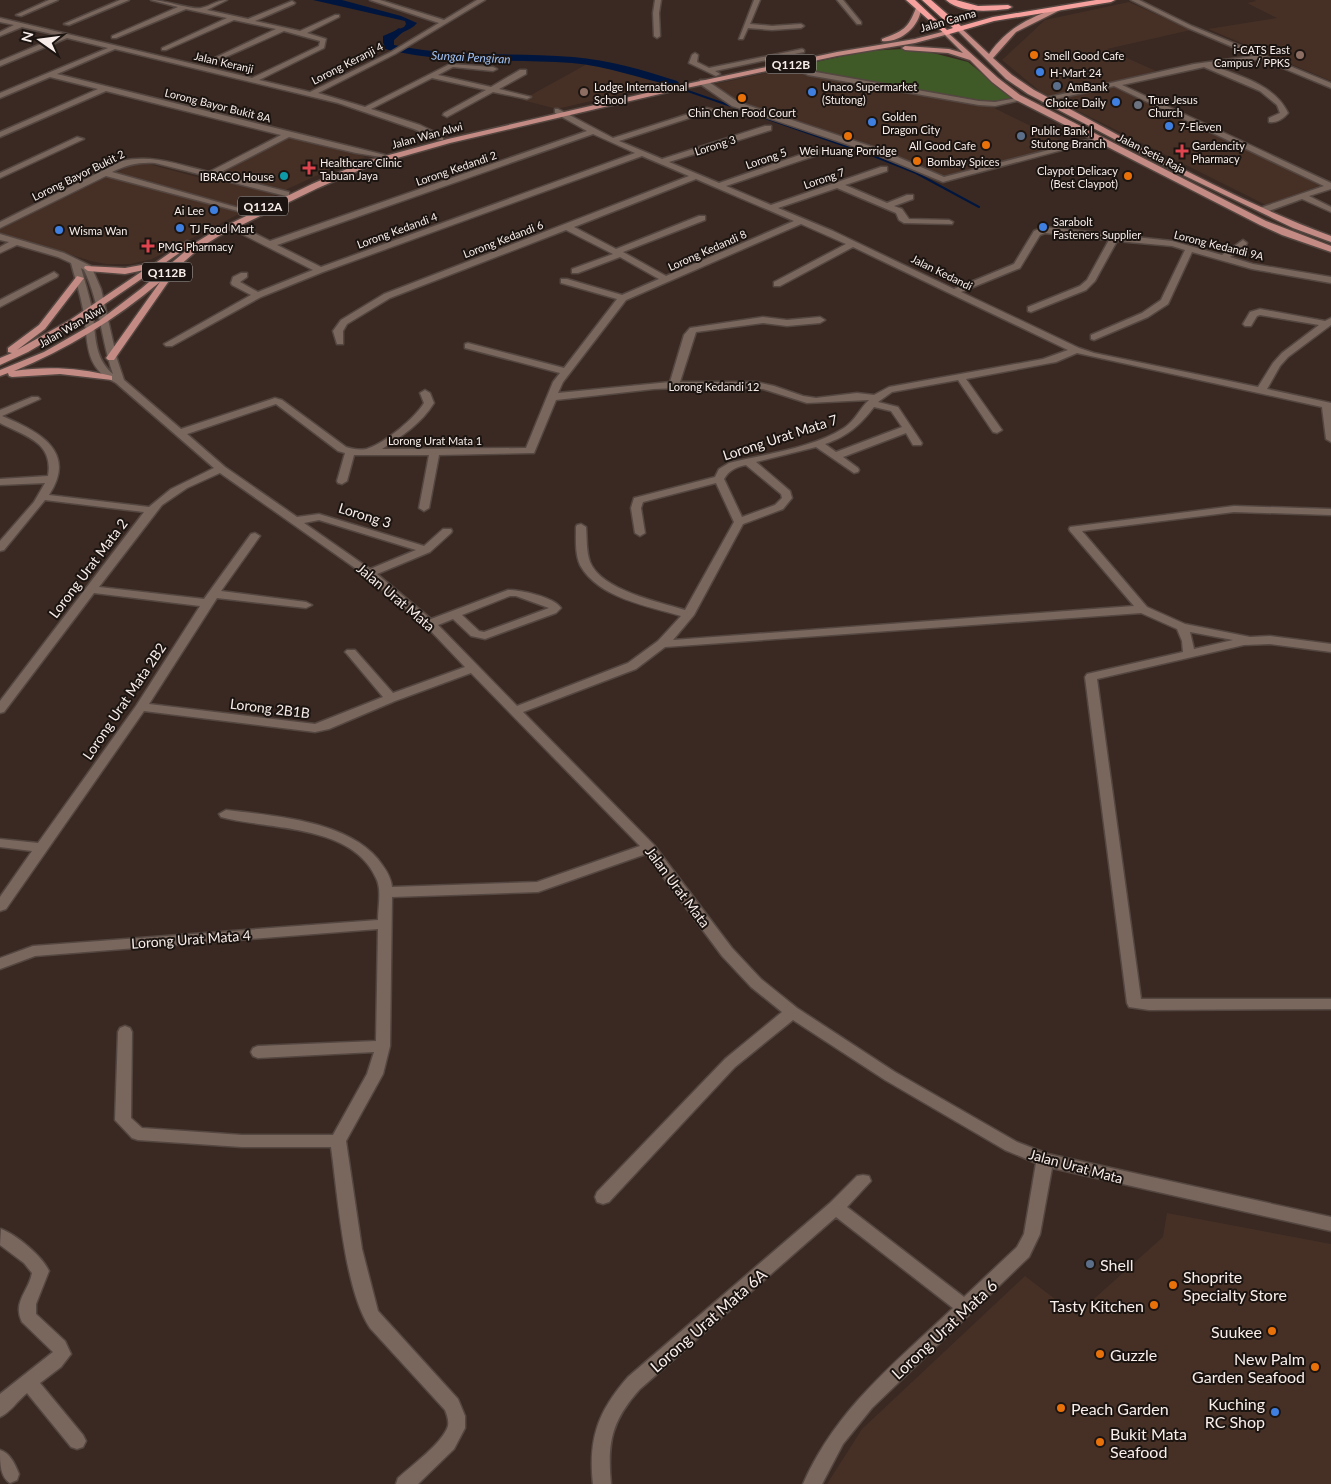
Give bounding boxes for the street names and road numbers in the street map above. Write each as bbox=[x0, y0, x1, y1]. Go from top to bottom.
street label: Jalan Canna bbox=[919, 6, 977, 34]
street label: Lorong Keranji 4 bbox=[309, 39, 386, 87]
street label: Jalan Keranji bbox=[193, 49, 255, 75]
road number: Q112B bbox=[766, 54, 816, 74]
street label: Lorong Bayor Bukit 8A bbox=[164, 86, 273, 125]
street label: Jalan Wan Alwi bbox=[390, 119, 464, 151]
street label: Jalan Setia Raja bbox=[1116, 130, 1188, 176]
street label: Lorong 3 bbox=[693, 132, 737, 158]
street label: Lorong 5 bbox=[744, 145, 788, 171]
street label: Lorong Bayor Bukit 2 bbox=[30, 147, 126, 203]
street label: Lorong Kedandi 2 bbox=[414, 148, 498, 188]
street label: Lorong 7 bbox=[802, 165, 846, 191]
road number: Q112A bbox=[238, 197, 288, 216]
street label: Lorong Kedandi 4 bbox=[355, 209, 440, 251]
street label: Lorong Kedandi 6 bbox=[461, 218, 545, 260]
street label: Lorong Kedandi 8 bbox=[666, 227, 748, 273]
street label: Lorong Kedandi 9A bbox=[1173, 228, 1266, 263]
street label: Jalan Kedandi bbox=[909, 252, 975, 292]
road number: Q112B bbox=[142, 262, 192, 282]
street label: Jalan Wan Alwi bbox=[36, 302, 106, 350]
street label: Lorong Kedandi 12 bbox=[669, 380, 760, 393]
street label: Lorong Urat Mata 7 bbox=[720, 410, 840, 464]
street label: Lorong Urat Mata 1 bbox=[388, 434, 482, 447]
street label: Lorong 3 bbox=[337, 499, 393, 531]
street label: Lorong Urat Mata 2 bbox=[45, 515, 131, 621]
street label: Jalan Urat Mata bbox=[354, 559, 438, 635]
street label: Lorong Urat Mata 2B2 bbox=[79, 639, 169, 763]
street label: Lorong 2B1B bbox=[229, 695, 311, 721]
street label: Jalan Urat Mata bbox=[642, 843, 714, 931]
street label: Lorong Urat Mata 4 bbox=[131, 926, 251, 952]
street label: Jalan Urat Mata bbox=[1027, 1145, 1125, 1187]
street label: Lorong Urat Mata 6A bbox=[646, 1264, 770, 1376]
street label: Lorong Urat Mata 6 bbox=[887, 1275, 1001, 1383]

